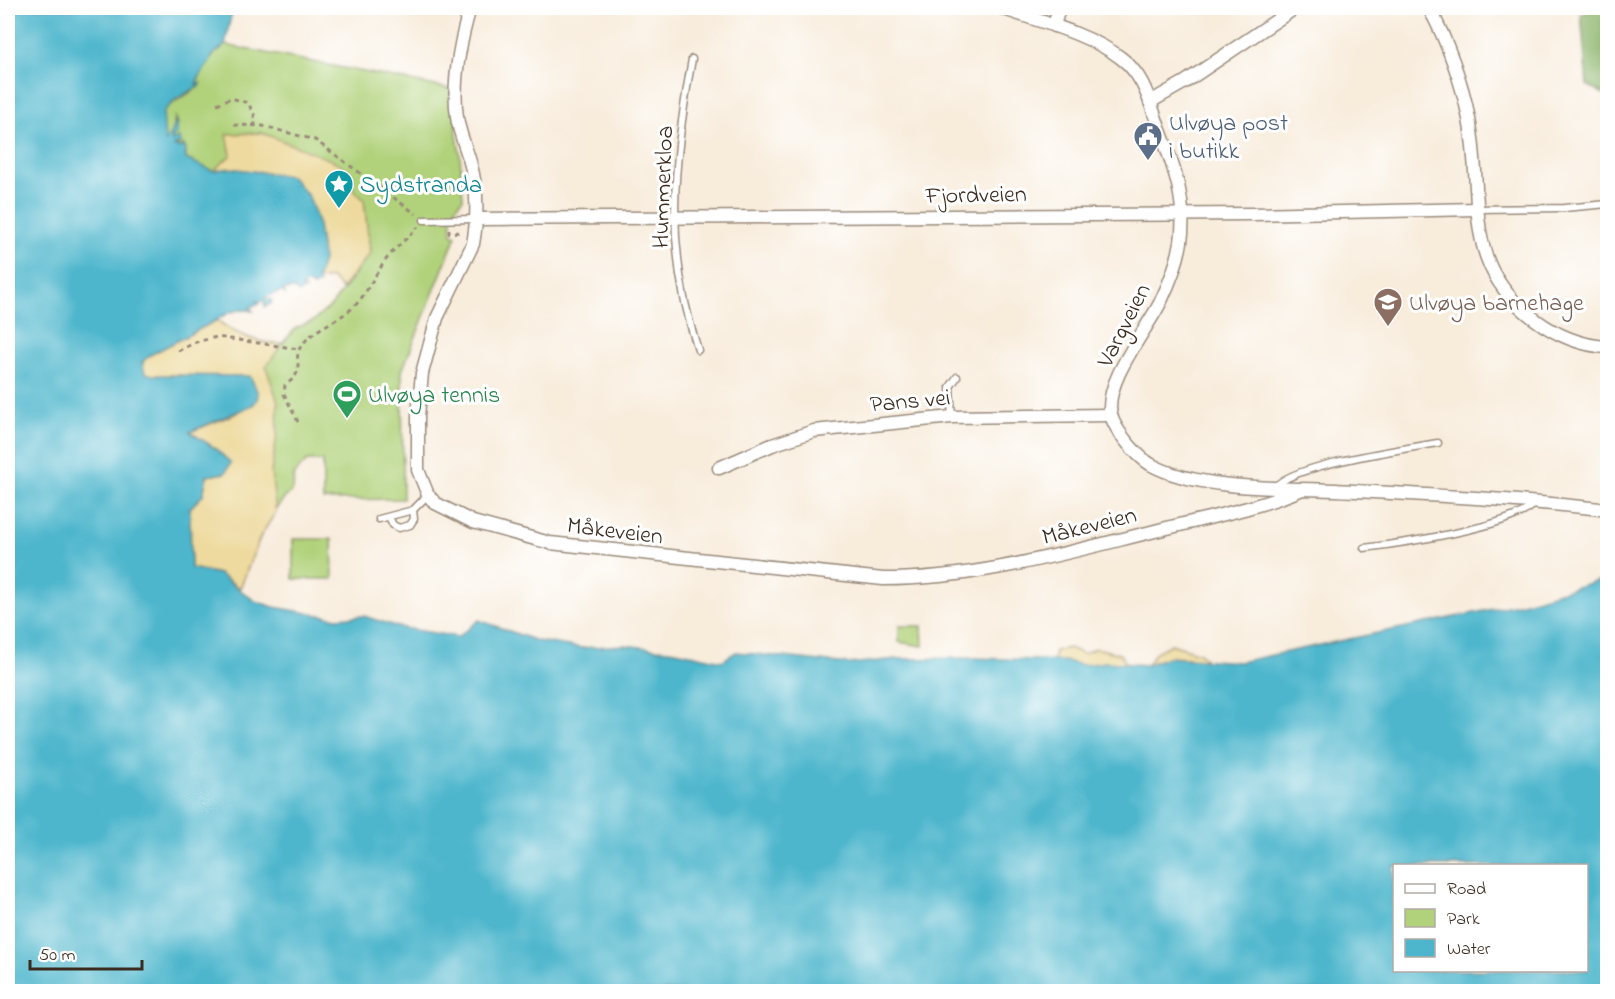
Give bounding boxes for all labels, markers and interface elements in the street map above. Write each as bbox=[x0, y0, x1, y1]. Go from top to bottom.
place label: Ulvøya post i butikk bbox=[1169, 107, 1288, 170]
public building icon: Ulvøya post i butikk bbox=[1132, 120, 1164, 162]
street label: Hummerkloa bbox=[645, 125, 684, 249]
place icon: Sydstranda bbox=[323, 168, 355, 210]
place label: Sydstranda bbox=[360, 169, 482, 205]
street label: Fjordveien bbox=[924, 178, 1027, 215]
street label: Vargveien bbox=[1089, 278, 1161, 375]
school or university icon: Ulvøya barnehage bbox=[1372, 286, 1404, 328]
place label: Ulvøya barnehage bbox=[1409, 287, 1584, 323]
sports icon: Ulvøya tennis bbox=[331, 378, 363, 420]
place label: Ulvøya tennis bbox=[368, 379, 500, 415]
street label: Pans vei bbox=[869, 382, 952, 423]
street label: Måkeveien bbox=[1039, 499, 1141, 556]
street label: Måkeveien bbox=[565, 509, 665, 556]
legend bbox=[1393, 864, 1588, 972]
text: Road bbox=[1447, 877, 1486, 903]
text: Park bbox=[1447, 907, 1480, 933]
scale bar bbox=[30, 933, 142, 971]
text: Water bbox=[1447, 937, 1491, 963]
text: 50 m bbox=[39, 943, 76, 969]

